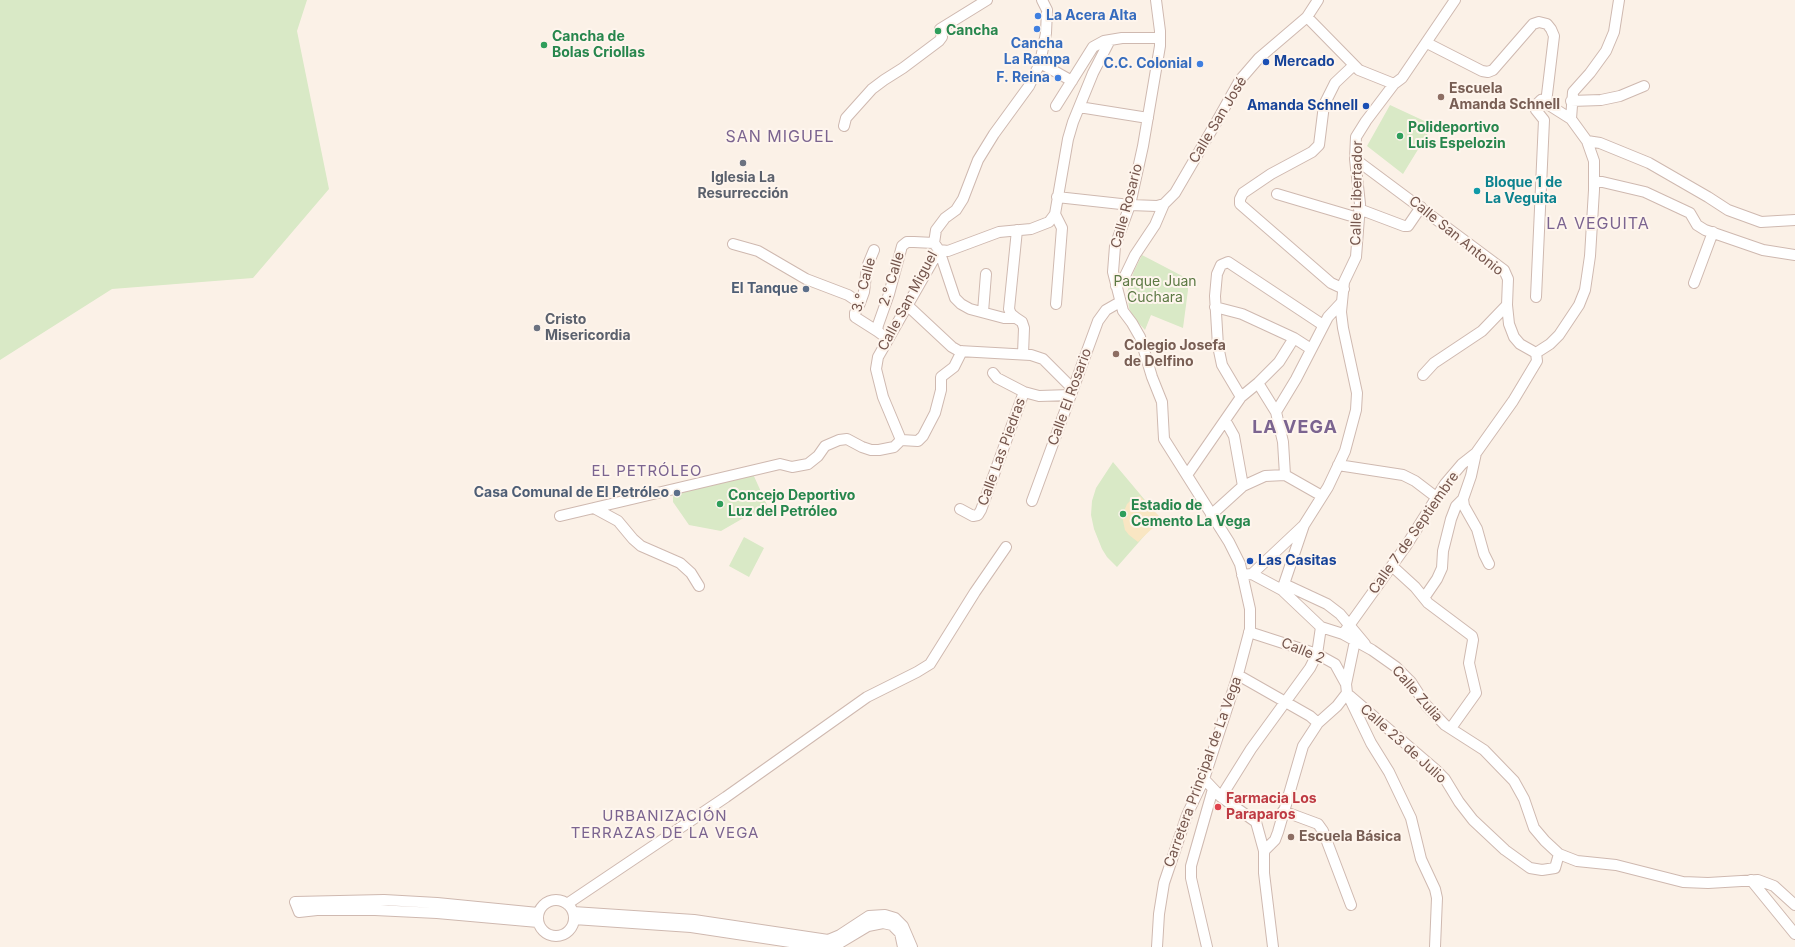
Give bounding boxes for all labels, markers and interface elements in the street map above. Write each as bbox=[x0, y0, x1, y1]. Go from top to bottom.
place label: La Acera Alta bbox=[1046, 8, 1137, 24]
marker: La Acera Alta bbox=[1033, 11, 1043, 21]
place label: Cancha bbox=[946, 23, 998, 39]
marker: Cancha La Rampa bbox=[1032, 24, 1042, 34]
marker: Cancha bbox=[933, 26, 943, 36]
place label: Cancha de Bolas Criollas bbox=[552, 29, 645, 62]
place label: Cancha La Rampa bbox=[1004, 36, 1070, 68]
marker: Cancha de Bolas Criollas bbox=[539, 40, 549, 50]
place label: Mercado bbox=[1274, 54, 1335, 70]
place label: C.C. Colonial bbox=[1103, 56, 1192, 72]
marker: Mercado bbox=[1261, 57, 1271, 67]
marker: C.C. Colonial bbox=[1195, 59, 1205, 69]
place label: F. Reina bbox=[996, 70, 1050, 86]
marker: F. Reina bbox=[1053, 73, 1063, 83]
street label: Calle San José bbox=[1186, 74, 1250, 166]
place label: Escuela Amanda Schnell bbox=[1449, 81, 1560, 114]
marker: Escuela Amanda Schnell bbox=[1436, 92, 1446, 102]
place label: Amanda Schnell bbox=[1247, 98, 1358, 114]
marker: Amanda Schnell bbox=[1361, 101, 1371, 111]
place label: Polideportivo Luis Espelozin bbox=[1408, 120, 1506, 152]
district label: SAN MIGUEL bbox=[725, 127, 835, 147]
marker: Polideportivo Luis Espelozin bbox=[1395, 131, 1405, 141]
street label: Calle Libertador bbox=[1348, 140, 1366, 246]
marker: Iglesia La Resurrección bbox=[738, 158, 748, 168]
street label: Calle Rosario bbox=[1108, 162, 1146, 250]
place label: Iglesia La Resurrección bbox=[698, 170, 788, 202]
place label: Bloque 1 de La Veguita bbox=[1485, 175, 1562, 208]
marker: Bloque 1 de La Veguita bbox=[1472, 186, 1482, 196]
street label: Calle San Antonio bbox=[1405, 193, 1507, 279]
district label: LA VEGUITA bbox=[1546, 214, 1650, 234]
street label: Calle San Miguel bbox=[875, 248, 941, 354]
street label: 2.° Calle bbox=[876, 250, 908, 308]
street label: 3.° Calle bbox=[849, 256, 879, 314]
park label: Parque Juan Cuchara bbox=[1113, 274, 1197, 306]
place label: El Tanque bbox=[731, 281, 798, 297]
marker: El Tanque bbox=[801, 284, 811, 294]
place label: Cristo Misericordia bbox=[545, 312, 631, 344]
marker: Cristo Misericordia bbox=[532, 323, 542, 333]
place label: Colegio Josefa de Delfino bbox=[1124, 338, 1226, 370]
street label: Calle El Rosario bbox=[1045, 346, 1095, 448]
marker: Colegio Josefa de Delfino bbox=[1111, 349, 1121, 359]
street label: Calle Las Piedras bbox=[975, 396, 1029, 508]
district label: LA VEGA bbox=[1252, 417, 1338, 439]
district label: EL PETRÓLEO bbox=[591, 462, 703, 480]
street label: Calle 7 de Septiembre bbox=[1365, 469, 1463, 597]
place label: Casa Comunal de El Petróleo bbox=[474, 485, 669, 501]
marker: Casa Comunal de El Petróleo bbox=[672, 488, 682, 498]
place label: Concejo Deportivo Luz del Petróleo bbox=[728, 488, 855, 520]
place label: Estadio de Cemento La Vega bbox=[1131, 498, 1251, 530]
marker: Concejo Deportivo Luz del Petróleo bbox=[715, 499, 725, 509]
marker: Estadio de Cemento La Vega bbox=[1118, 509, 1128, 519]
place label: Las Casitas bbox=[1258, 553, 1336, 569]
marker: Las Casitas bbox=[1245, 556, 1255, 566]
street label: Calle 2 bbox=[1279, 635, 1327, 667]
street label: Calle Zulia bbox=[1388, 663, 1446, 725]
street label: Carretera Principal de La Vega bbox=[1161, 674, 1245, 870]
street label: Calle 23 de Julio bbox=[1356, 701, 1450, 787]
place label: Farmacia Los Paraparos bbox=[1226, 791, 1317, 824]
marker: Farmacia Los Paraparos bbox=[1213, 802, 1223, 812]
district label: URBANIZACIÓN TERRAZAS DE LA VEGA bbox=[571, 807, 759, 842]
place label: Escuela Básica bbox=[1299, 829, 1401, 845]
marker: Escuela Básica bbox=[1286, 832, 1296, 842]

